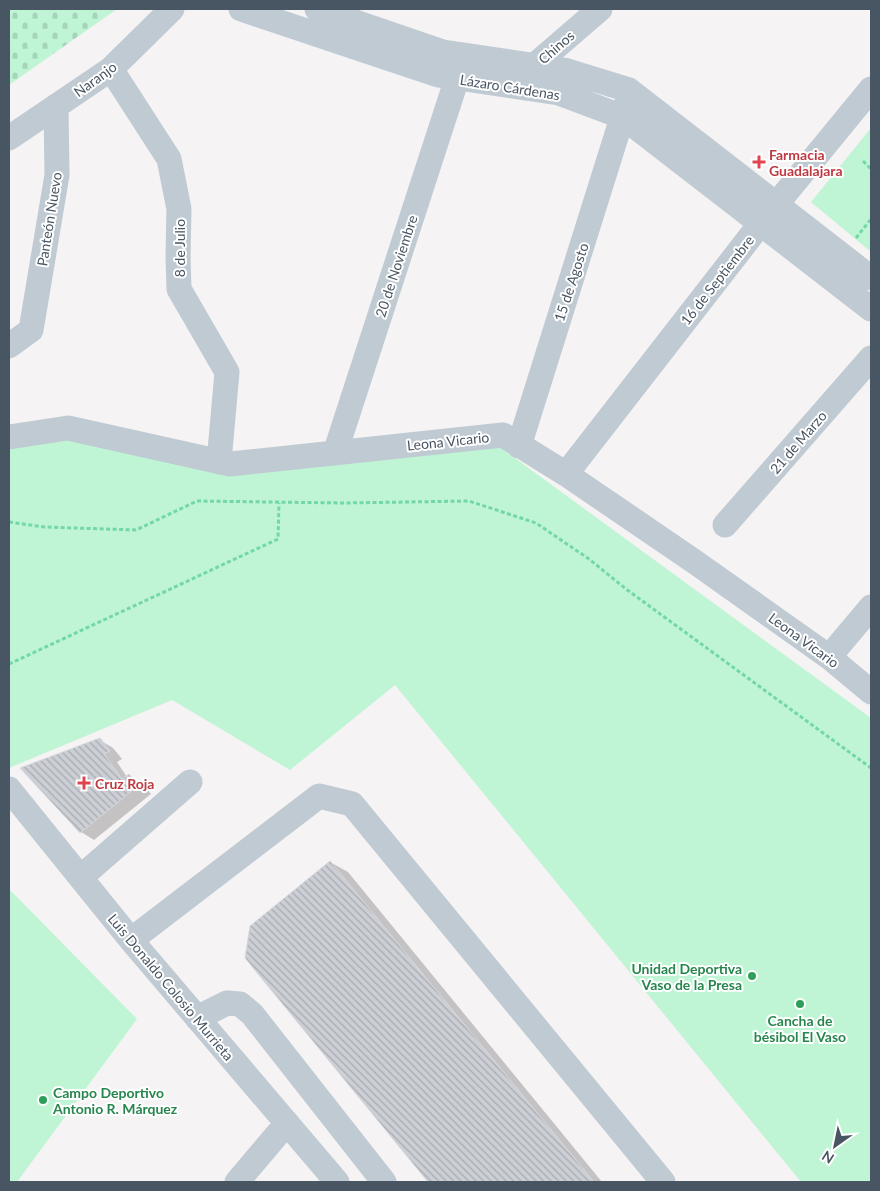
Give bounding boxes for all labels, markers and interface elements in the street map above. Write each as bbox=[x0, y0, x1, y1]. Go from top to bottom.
street label: Chinos bbox=[534, 27, 578, 67]
street label: Naranjo bbox=[70, 58, 120, 100]
street label: Lázaro Cárdenas bbox=[459, 71, 561, 103]
place label: Farmacia Guadalajara bbox=[769, 146, 843, 179]
marker: Farmacia Guadalajara bbox=[753, 156, 765, 168]
street label: Panteón Nuevo bbox=[33, 171, 65, 267]
street label: 20 de Noviembre bbox=[371, 213, 421, 319]
street label: 8 de Julio bbox=[171, 219, 188, 277]
street label: 16 de Septiembre bbox=[677, 232, 757, 328]
street label: 15 de Agosto bbox=[550, 240, 592, 324]
street label: 21 de Marzo bbox=[766, 407, 830, 477]
street label: Leona Vicario bbox=[406, 428, 490, 454]
street label: Leona Vicario bbox=[766, 609, 843, 671]
place label: Cruz Roja bbox=[95, 775, 154, 792]
marker: Cruz Roja bbox=[77, 776, 91, 790]
street label: Luis Donaldo Colosio Murrieta bbox=[105, 910, 237, 1064]
place label: Unidad Deportiva Vaso de la Presa bbox=[631, 960, 742, 993]
marker: Unidad Deportiva Vaso de la Presa bbox=[746, 970, 758, 982]
marker: Cancha de bésibol El Vaso bbox=[794, 998, 806, 1010]
place label: Cancha de bésibol El Vaso bbox=[754, 1012, 846, 1045]
place label: Campo Deportivo Antonio R. Márquez bbox=[52, 1084, 178, 1117]
marker: Campo Deportivo Antonio R. Márquez bbox=[37, 1094, 49, 1106]
north arrow bbox=[810, 1121, 860, 1171]
text: N bbox=[818, 1147, 837, 1167]

